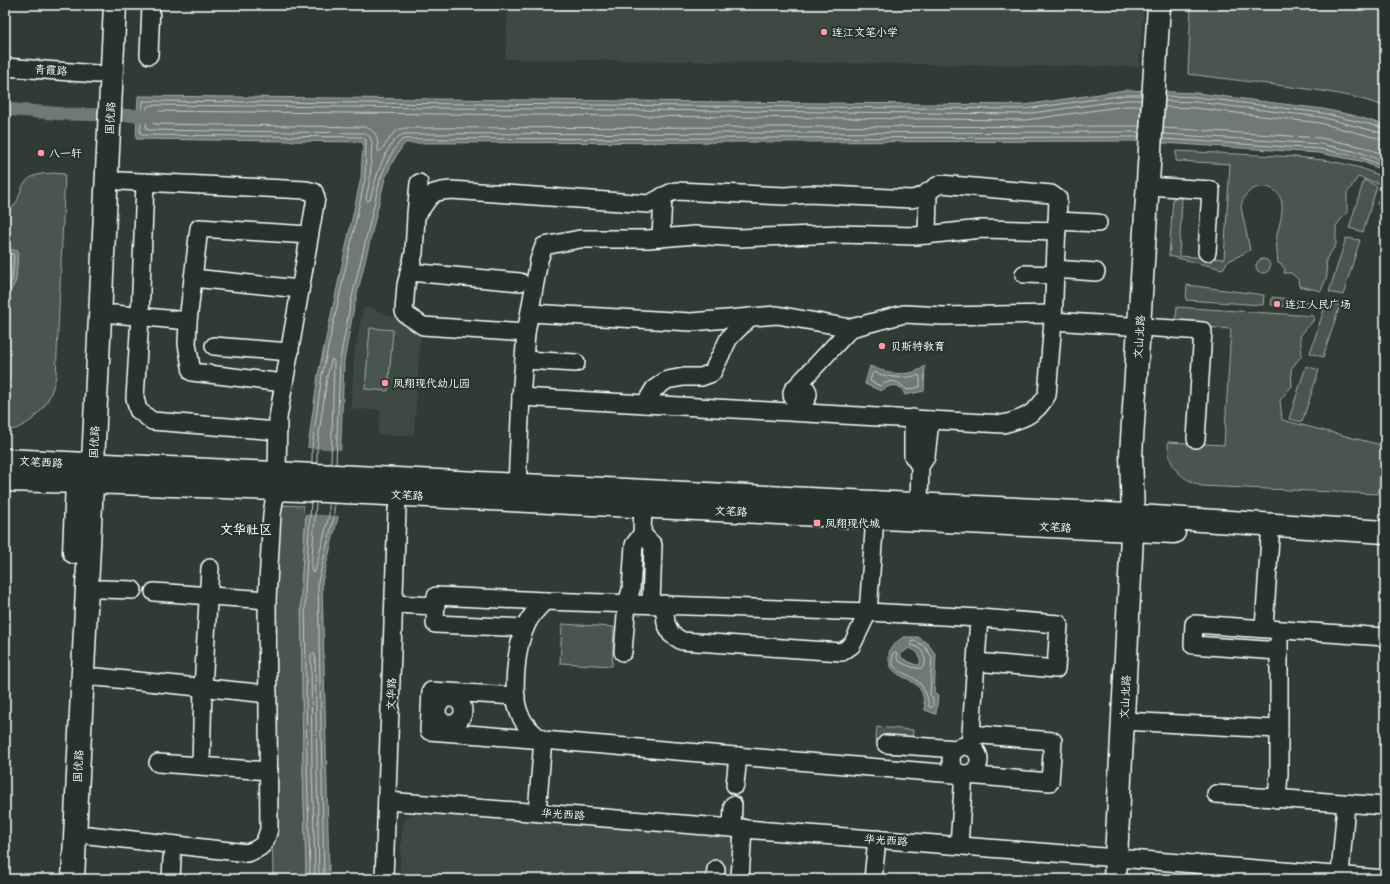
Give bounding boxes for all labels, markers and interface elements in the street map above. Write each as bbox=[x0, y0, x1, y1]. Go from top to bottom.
place label: 连江文笔小学 bbox=[832, 24, 898, 39]
marker: 连江文笔小学 bbox=[819, 27, 829, 37]
street label: 青霞路 bbox=[34, 61, 68, 78]
street label: 国优路 bbox=[101, 101, 118, 135]
place label: 八一轩 bbox=[49, 145, 82, 160]
marker: 八一轩 bbox=[36, 148, 46, 158]
place label: 连江人民广场 bbox=[1285, 296, 1351, 311]
marker: 连江人民广场 bbox=[1272, 299, 1282, 309]
street label: 文山北路 bbox=[1129, 314, 1148, 359]
place label: 贝斯特教育 bbox=[890, 338, 945, 353]
marker: 贝斯特教育 bbox=[877, 341, 887, 351]
place label: 凤翔现代幼儿园 bbox=[393, 375, 470, 390]
marker: 凤翔现代幼儿园 bbox=[380, 378, 390, 388]
street label: 国优路 bbox=[85, 425, 102, 459]
street label: 文笔西路 bbox=[19, 453, 63, 470]
street label: 文笔路 bbox=[390, 486, 424, 503]
street label: 文笔路 bbox=[714, 502, 748, 519]
place label: 凤翔现代城 bbox=[825, 515, 880, 530]
marker: 凤翔现代城 bbox=[812, 518, 822, 528]
street label: 文笔路 bbox=[1038, 518, 1072, 535]
district label: 文华社区 bbox=[220, 520, 272, 537]
street label: 文山北路 bbox=[1116, 675, 1133, 719]
street label: 文华路 bbox=[382, 677, 399, 711]
street label: 国优路 bbox=[69, 749, 86, 783]
street label: 华光西路 bbox=[541, 804, 586, 823]
street label: 华光西路 bbox=[864, 830, 909, 849]

